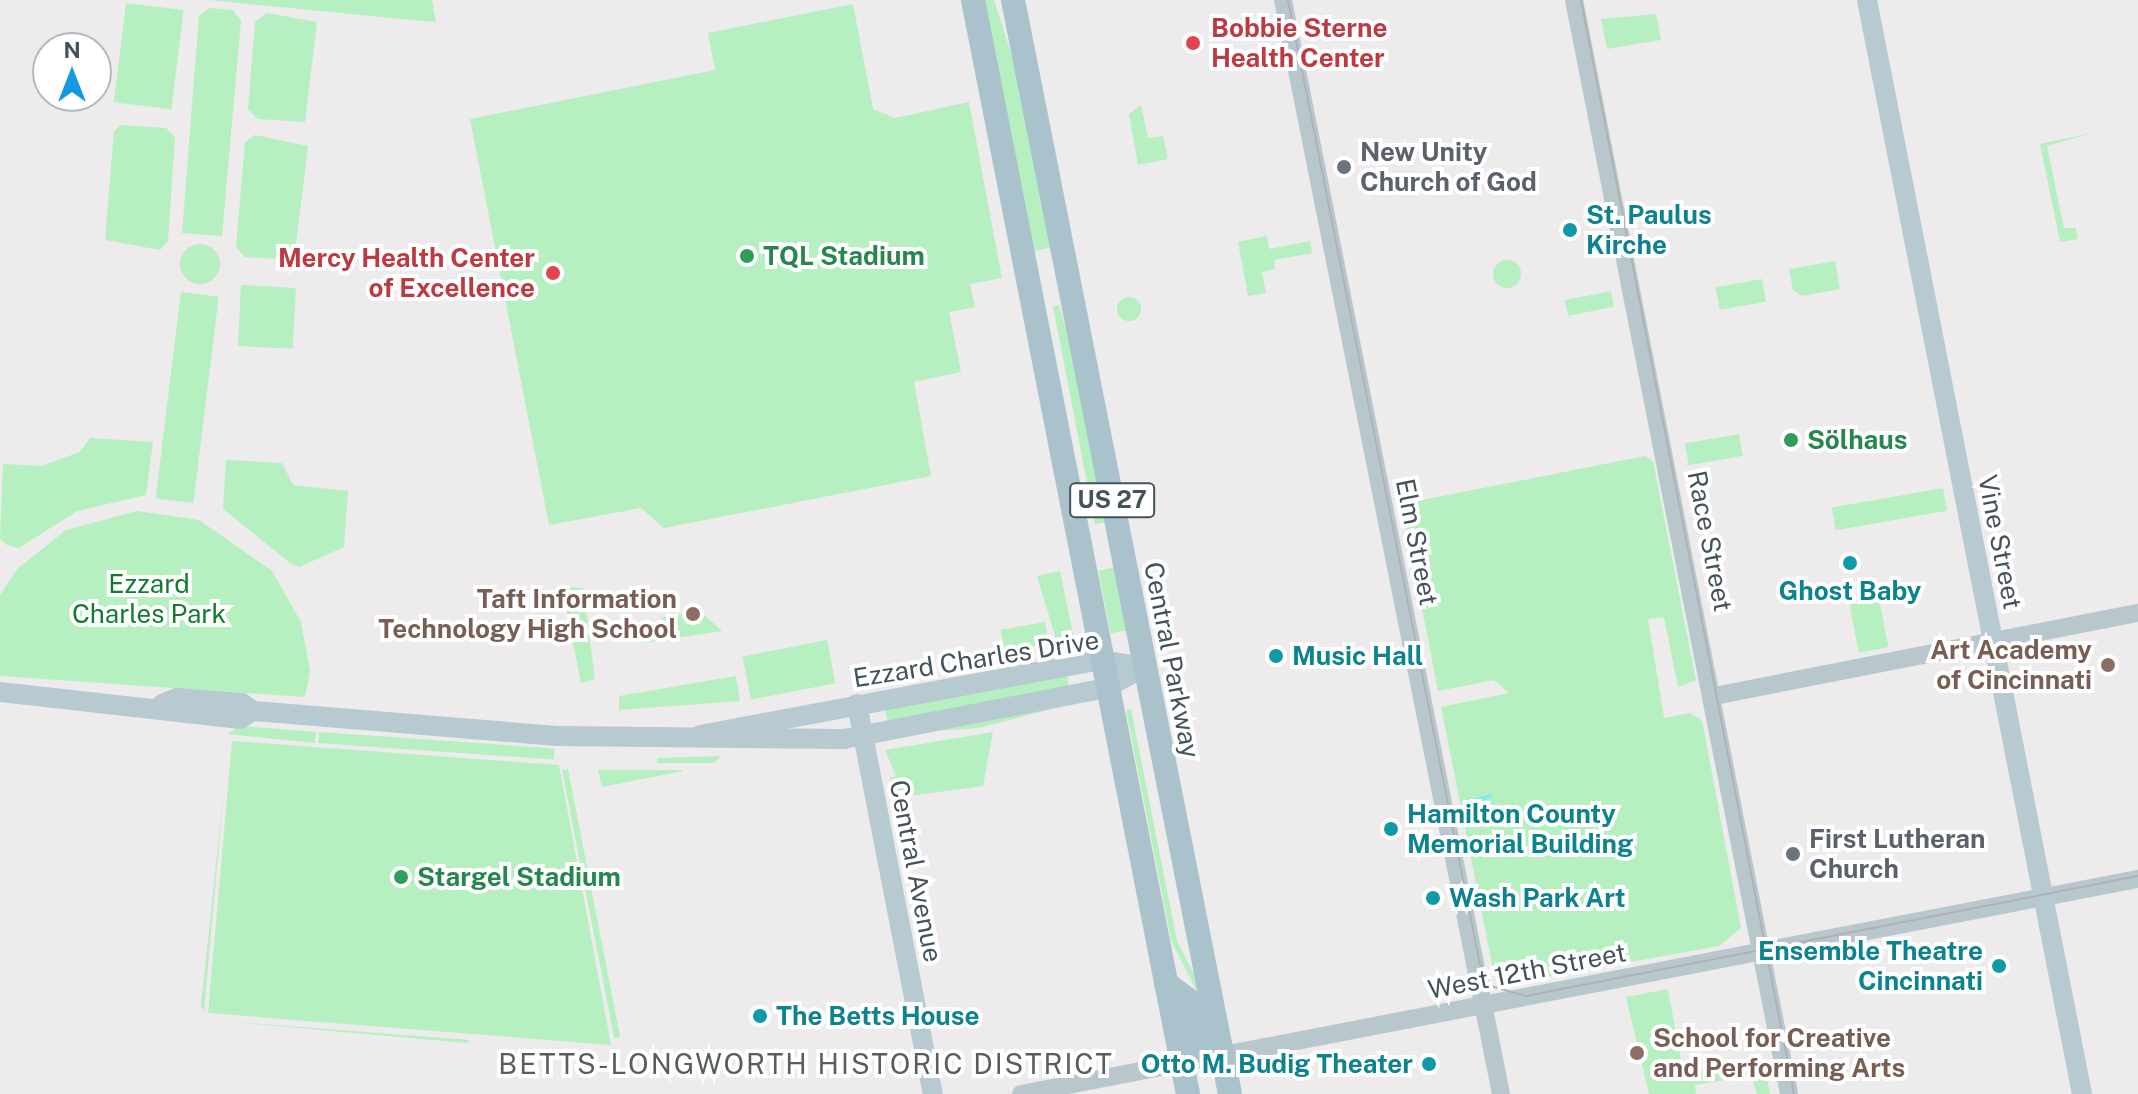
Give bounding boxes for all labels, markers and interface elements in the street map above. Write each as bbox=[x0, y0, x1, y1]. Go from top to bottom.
place label: Bobbie Sterne Health Center bbox=[1211, 12, 1387, 74]
north arrow bbox=[32, 32, 112, 112]
marker: Bobbie Sterne Health Center bbox=[1182, 32, 1204, 54]
text: N bbox=[63, 37, 81, 63]
place label: New Unity Church of God bbox=[1360, 136, 1537, 198]
marker: New Unity Church of God bbox=[1335, 158, 1353, 176]
place label: St. Paulus Kirche bbox=[1586, 199, 1712, 260]
marker: St. Paulus Kirche bbox=[1561, 221, 1579, 239]
place label: TQL Stadium bbox=[763, 240, 925, 272]
place label: Mercy Health Center of Excellence bbox=[278, 242, 535, 304]
marker: TQL Stadium bbox=[738, 247, 756, 265]
marker: Mercy Health Center of Excellence bbox=[542, 262, 564, 284]
place label: Sölhaus bbox=[1807, 424, 1907, 456]
marker: Sölhaus bbox=[1782, 431, 1800, 449]
street label: Race Street bbox=[1681, 468, 1739, 614]
street label: Vine Street bbox=[1972, 472, 2028, 612]
street label: Elm Street bbox=[1389, 476, 1445, 608]
road number: US 27 bbox=[1068, 480, 1156, 520]
marker: Ghost Baby bbox=[1841, 554, 1859, 572]
street label: Central Parkway bbox=[1138, 559, 1206, 761]
park label: Ezzard Charles Park bbox=[72, 568, 226, 630]
place label: Ghost Baby bbox=[1778, 575, 1922, 607]
place label: Taft Information Technology High School bbox=[378, 583, 677, 644]
marker: Taft Information Technology High School bbox=[684, 605, 702, 623]
street label: Ezzard Charles Drive bbox=[851, 624, 1101, 694]
place label: Art Academy of Cincinnati bbox=[1930, 634, 2092, 696]
place label: Music Hall bbox=[1292, 640, 1423, 672]
marker: Music Hall bbox=[1267, 647, 1285, 665]
marker: Art Academy of Cincinnati bbox=[2099, 656, 2117, 674]
street label: Central Avenue bbox=[883, 777, 949, 965]
place label: Hamilton County Memorial Building bbox=[1407, 798, 1633, 860]
marker: Hamilton County Memorial Building bbox=[1382, 820, 1400, 838]
place label: First Lutheran Church bbox=[1809, 823, 1985, 884]
marker: First Lutheran Church bbox=[1784, 845, 1802, 863]
place label: Stargel Stadium bbox=[417, 861, 621, 893]
marker: Stargel Stadium bbox=[392, 868, 410, 886]
place label: Wash Park Art bbox=[1449, 882, 1626, 914]
marker: Wash Park Art bbox=[1424, 889, 1442, 907]
place label: Ensemble Theatre Cincinnati bbox=[1758, 935, 1983, 996]
street label: West 12th Street bbox=[1425, 937, 1629, 1005]
marker: Ensemble Theatre Cincinnati bbox=[1990, 957, 2008, 975]
place label: The Betts House bbox=[776, 1000, 980, 1032]
marker: The Betts House bbox=[751, 1007, 769, 1025]
place label: School for Creative and Performing Arts bbox=[1653, 1022, 1905, 1084]
marker: School for Creative and Performing Arts bbox=[1628, 1044, 1646, 1062]
district label: BETTS-LONGWORTH HISTORIC DISTRICT bbox=[498, 1047, 1114, 1081]
place label: Otto M. Budig Theater bbox=[1141, 1048, 1413, 1080]
marker: Otto M. Budig Theater bbox=[1420, 1055, 1438, 1073]

